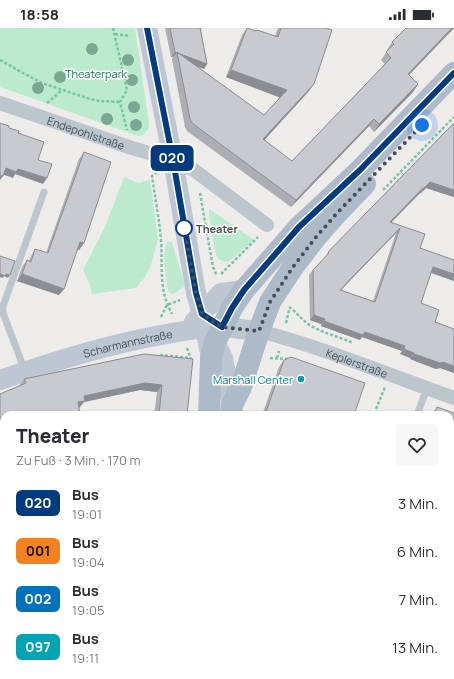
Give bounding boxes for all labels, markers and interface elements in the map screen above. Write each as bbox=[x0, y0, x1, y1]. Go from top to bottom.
text: 18:58 bbox=[20, 4, 59, 25]
park label: Theaterpark bbox=[65, 66, 128, 81]
street label: Endepohlstraße bbox=[45, 112, 127, 153]
your location bbox=[412, 115, 432, 135]
line badge: 020 bbox=[149, 145, 195, 171]
text: 020 bbox=[159, 148, 185, 167]
marker: Theater bbox=[175, 219, 193, 237]
place label: Theater bbox=[196, 221, 238, 236]
street label: Scharmannstraße bbox=[81, 326, 174, 361]
street label: Keplerstraße bbox=[324, 344, 391, 381]
place label: Marshall Center bbox=[213, 372, 293, 387]
marker: Marshall Center bbox=[296, 374, 306, 384]
text: Theater bbox=[16, 423, 89, 449]
button: heart bbox=[396, 424, 438, 466]
text: Zu Fuß · 3 Min. · 170 m bbox=[16, 451, 141, 469]
text: Bus bbox=[72, 484, 99, 505]
text: 020 bbox=[25, 493, 51, 512]
text: 3 Min. bbox=[398, 493, 438, 514]
text: 19:01 bbox=[72, 505, 102, 523]
text: Bus bbox=[72, 532, 99, 553]
text: 001 bbox=[26, 541, 50, 560]
text: 6 Min. bbox=[397, 541, 438, 562]
text: 19:04 bbox=[72, 553, 105, 571]
text: Bus bbox=[72, 580, 99, 601]
text: 002 bbox=[25, 589, 51, 608]
text: 7 Min. bbox=[399, 589, 438, 610]
text: 19:05 bbox=[72, 601, 104, 619]
text: Bus bbox=[72, 628, 99, 649]
text: 097 bbox=[25, 637, 51, 656]
text: 13 Min. bbox=[392, 637, 438, 658]
text: 19:11 bbox=[72, 649, 99, 667]

